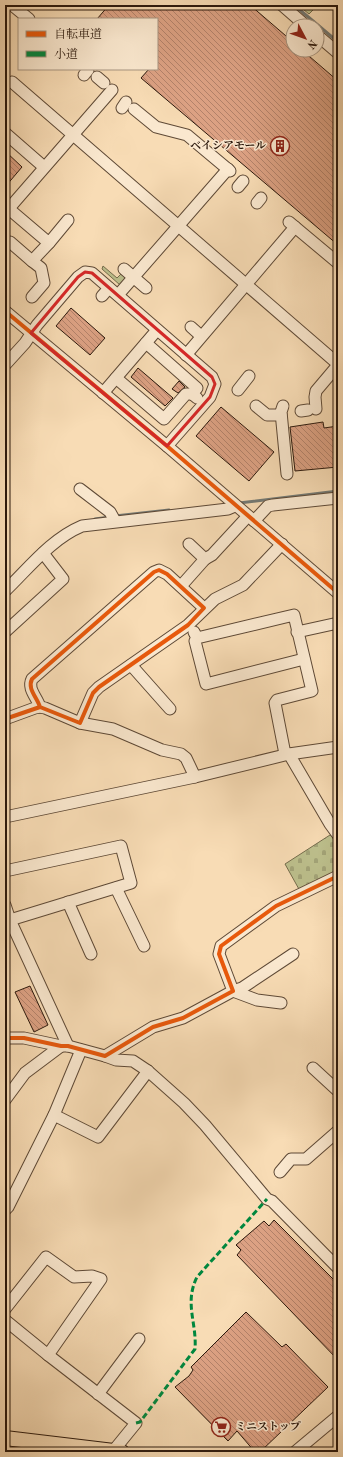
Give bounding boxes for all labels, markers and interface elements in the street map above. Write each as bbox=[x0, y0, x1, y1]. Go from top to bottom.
legend bbox=[18, 18, 158, 70]
north arrow bbox=[285, 18, 325, 58]
text: 自転車道 bbox=[54, 27, 102, 41]
text: N bbox=[304, 37, 318, 51]
text: 小道 bbox=[54, 47, 78, 61]
building icon: ベイシアモール bbox=[269, 135, 291, 157]
place label: ベイシアモール bbox=[190, 140, 266, 152]
supermarket icon: ミニストップ bbox=[210, 1416, 232, 1438]
place label: ミニストップ bbox=[235, 1421, 301, 1433]

